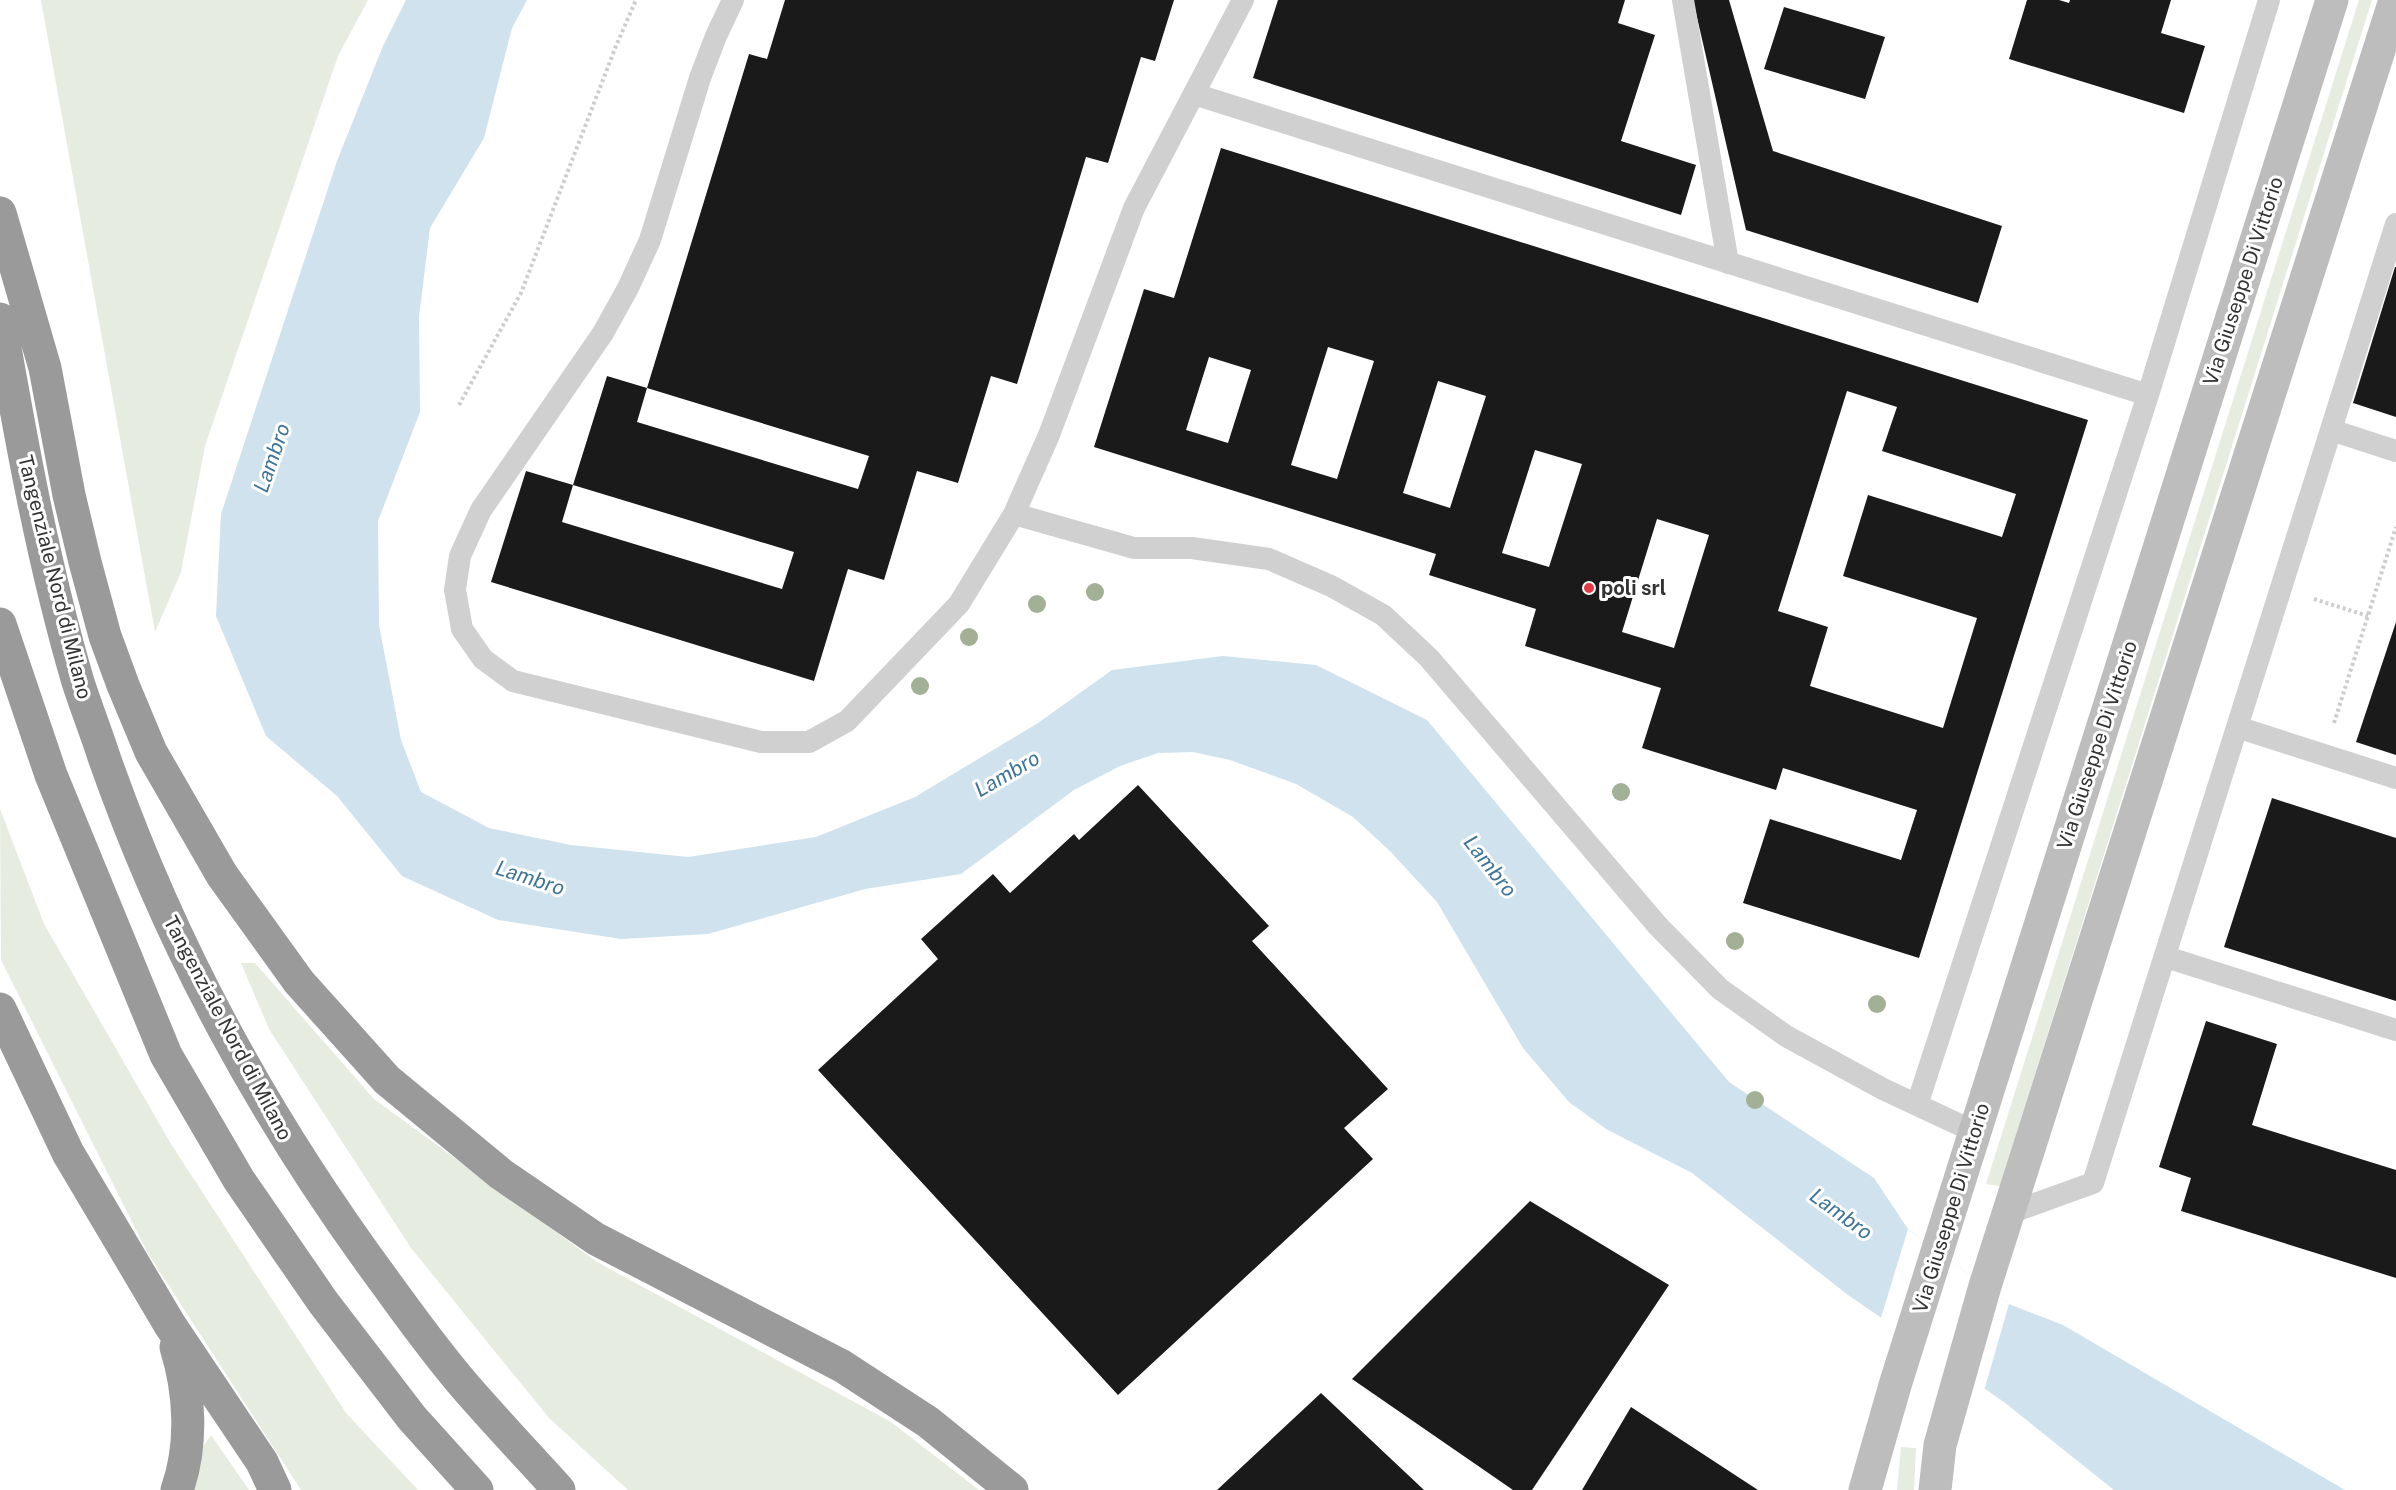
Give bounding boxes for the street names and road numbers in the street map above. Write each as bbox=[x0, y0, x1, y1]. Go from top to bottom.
street label: Via Giuseppe Di Vittorio bbox=[2198, 174, 2288, 388]
street label: Tangenziale Nord di Milano bbox=[13, 453, 97, 701]
street label: Via Giuseppe Di Vittorio bbox=[2052, 638, 2142, 852]
street label: Tangenziale Nord di Milano bbox=[159, 912, 297, 1144]
street label: Via Giuseppe Di Vittorio bbox=[1908, 1100, 1994, 1316]

